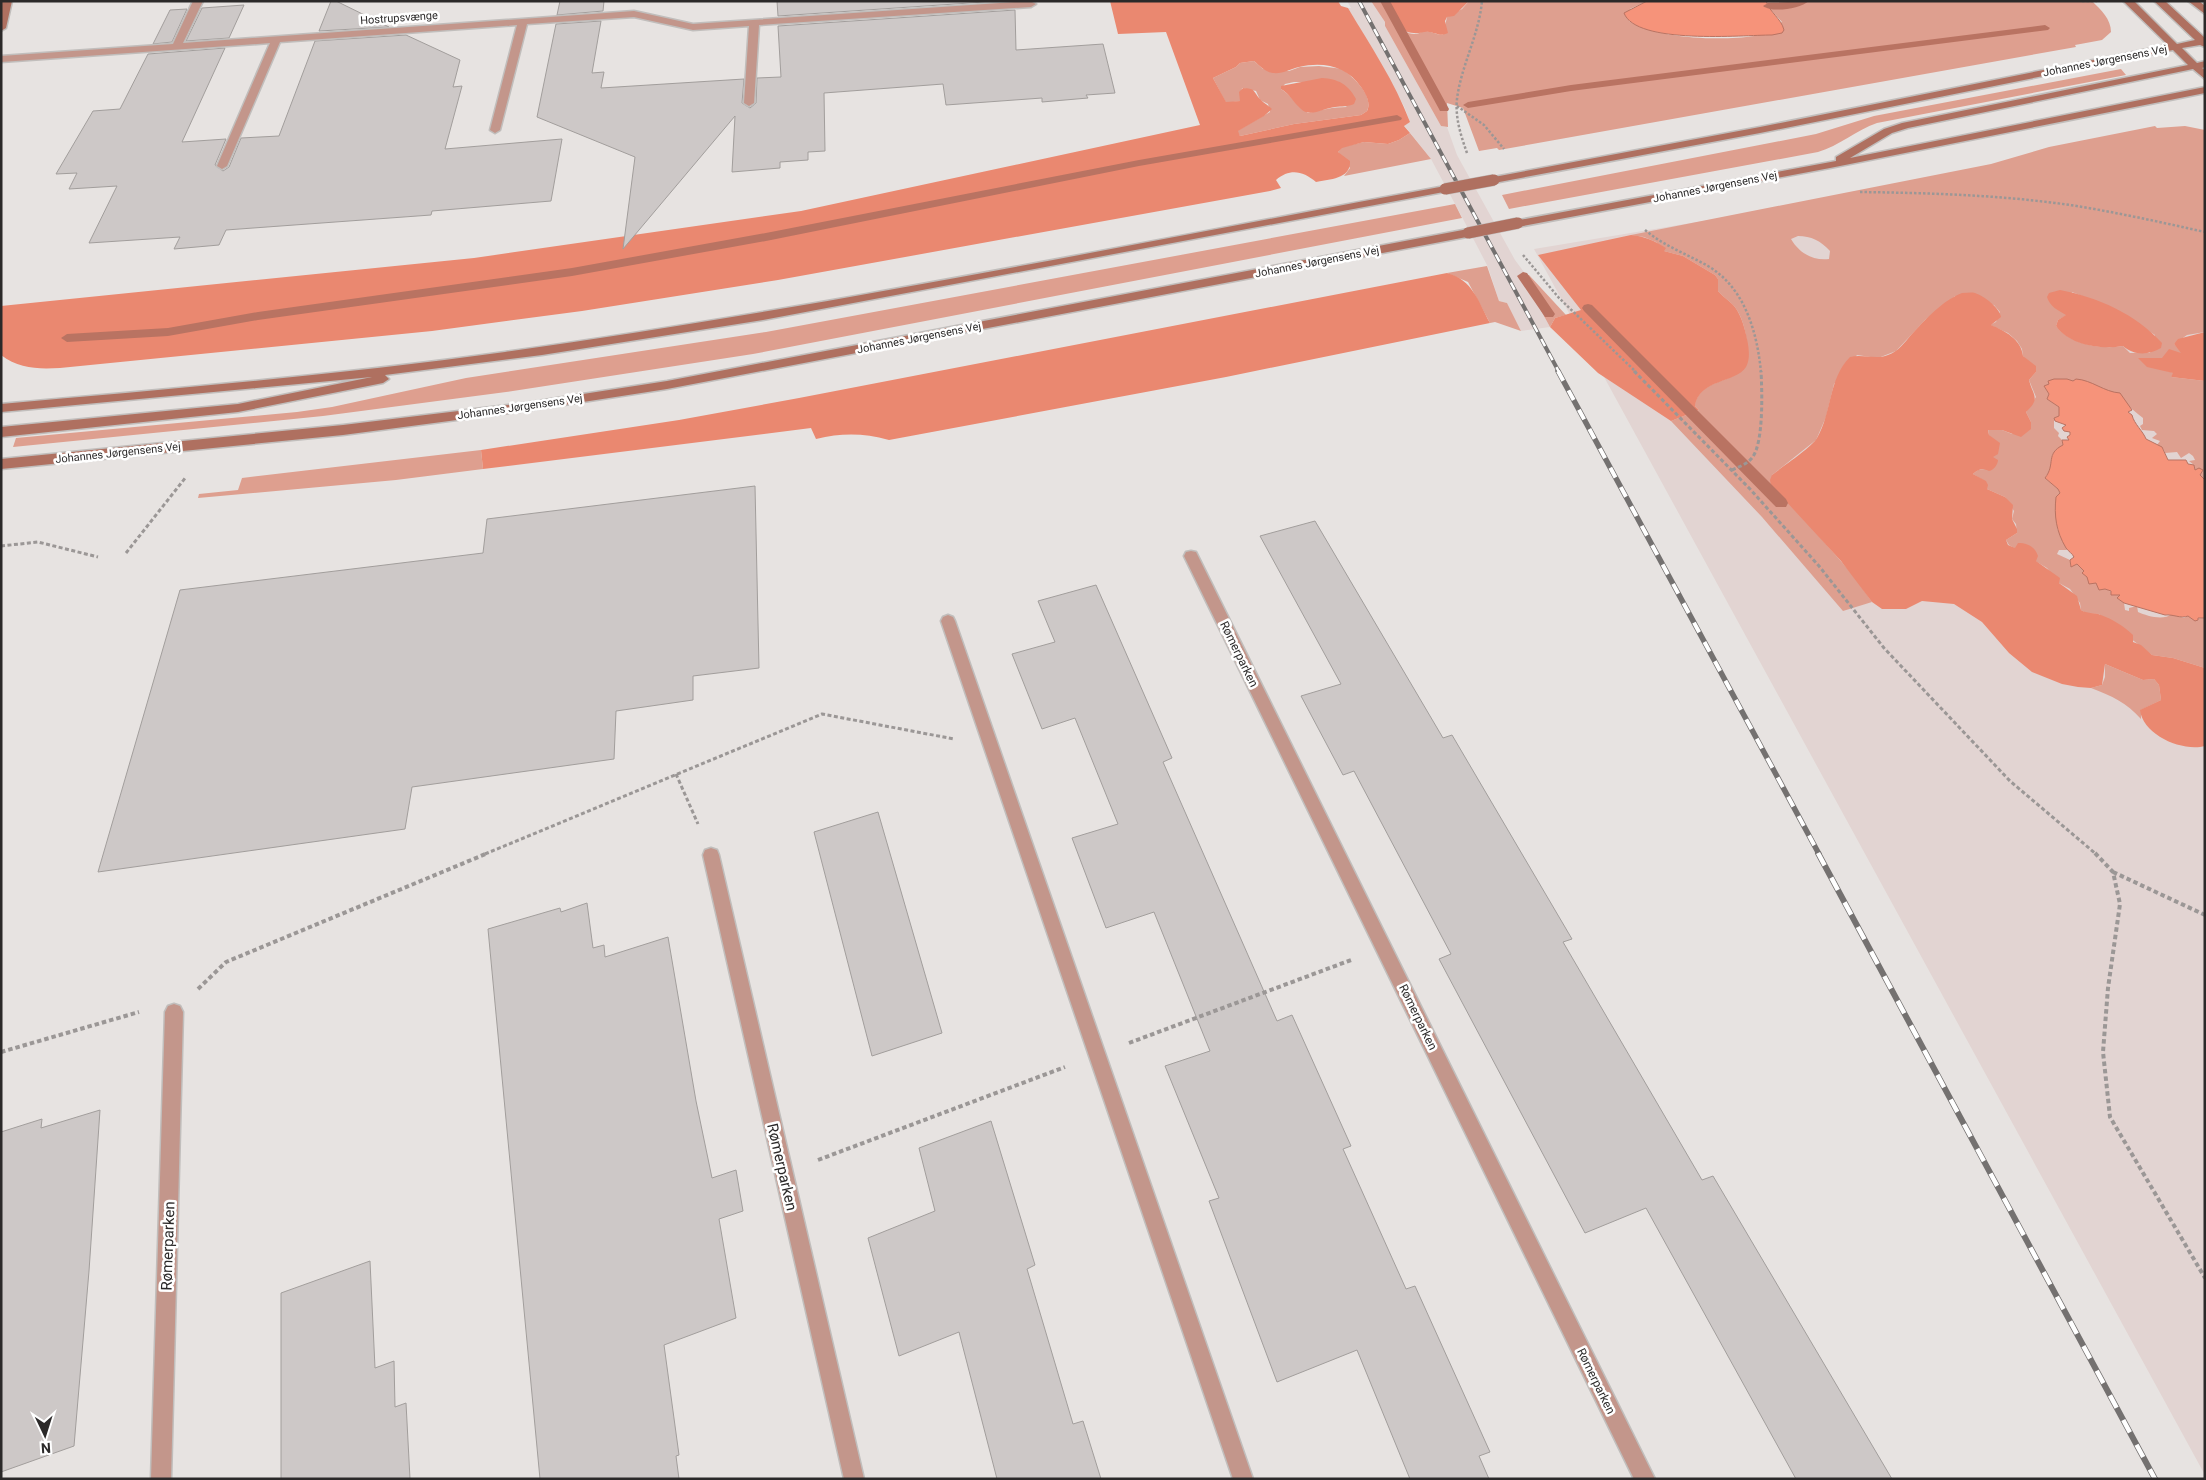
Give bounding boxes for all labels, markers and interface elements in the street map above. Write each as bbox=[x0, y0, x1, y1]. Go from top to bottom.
street label: Hostrupsvænge bbox=[360, 9, 438, 27]
street label: Johannes Jørgensens Vej bbox=[2042, 43, 2168, 79]
street label: Johannes Jørgensens Vej bbox=[1652, 169, 1778, 205]
street label: Johannes Jørgensens Vej bbox=[1254, 244, 1380, 280]
street label: Johannes Jørgensens Vej bbox=[856, 320, 982, 356]
street label: Johannes Jørgensens Vej bbox=[457, 392, 583, 422]
street label: Johannes Jørgensens Vej bbox=[55, 440, 181, 466]
street label: Rømerparken bbox=[1217, 619, 1261, 689]
street label: Rømerparken bbox=[1396, 982, 1440, 1052]
street label: Rømerparken bbox=[763, 1121, 801, 1213]
street label: Rømerparken bbox=[157, 1201, 179, 1291]
street label: Rømerparken bbox=[1574, 1346, 1618, 1416]
north arrow bbox=[20, 1410, 70, 1460]
text: N bbox=[40, 1440, 51, 1456]

